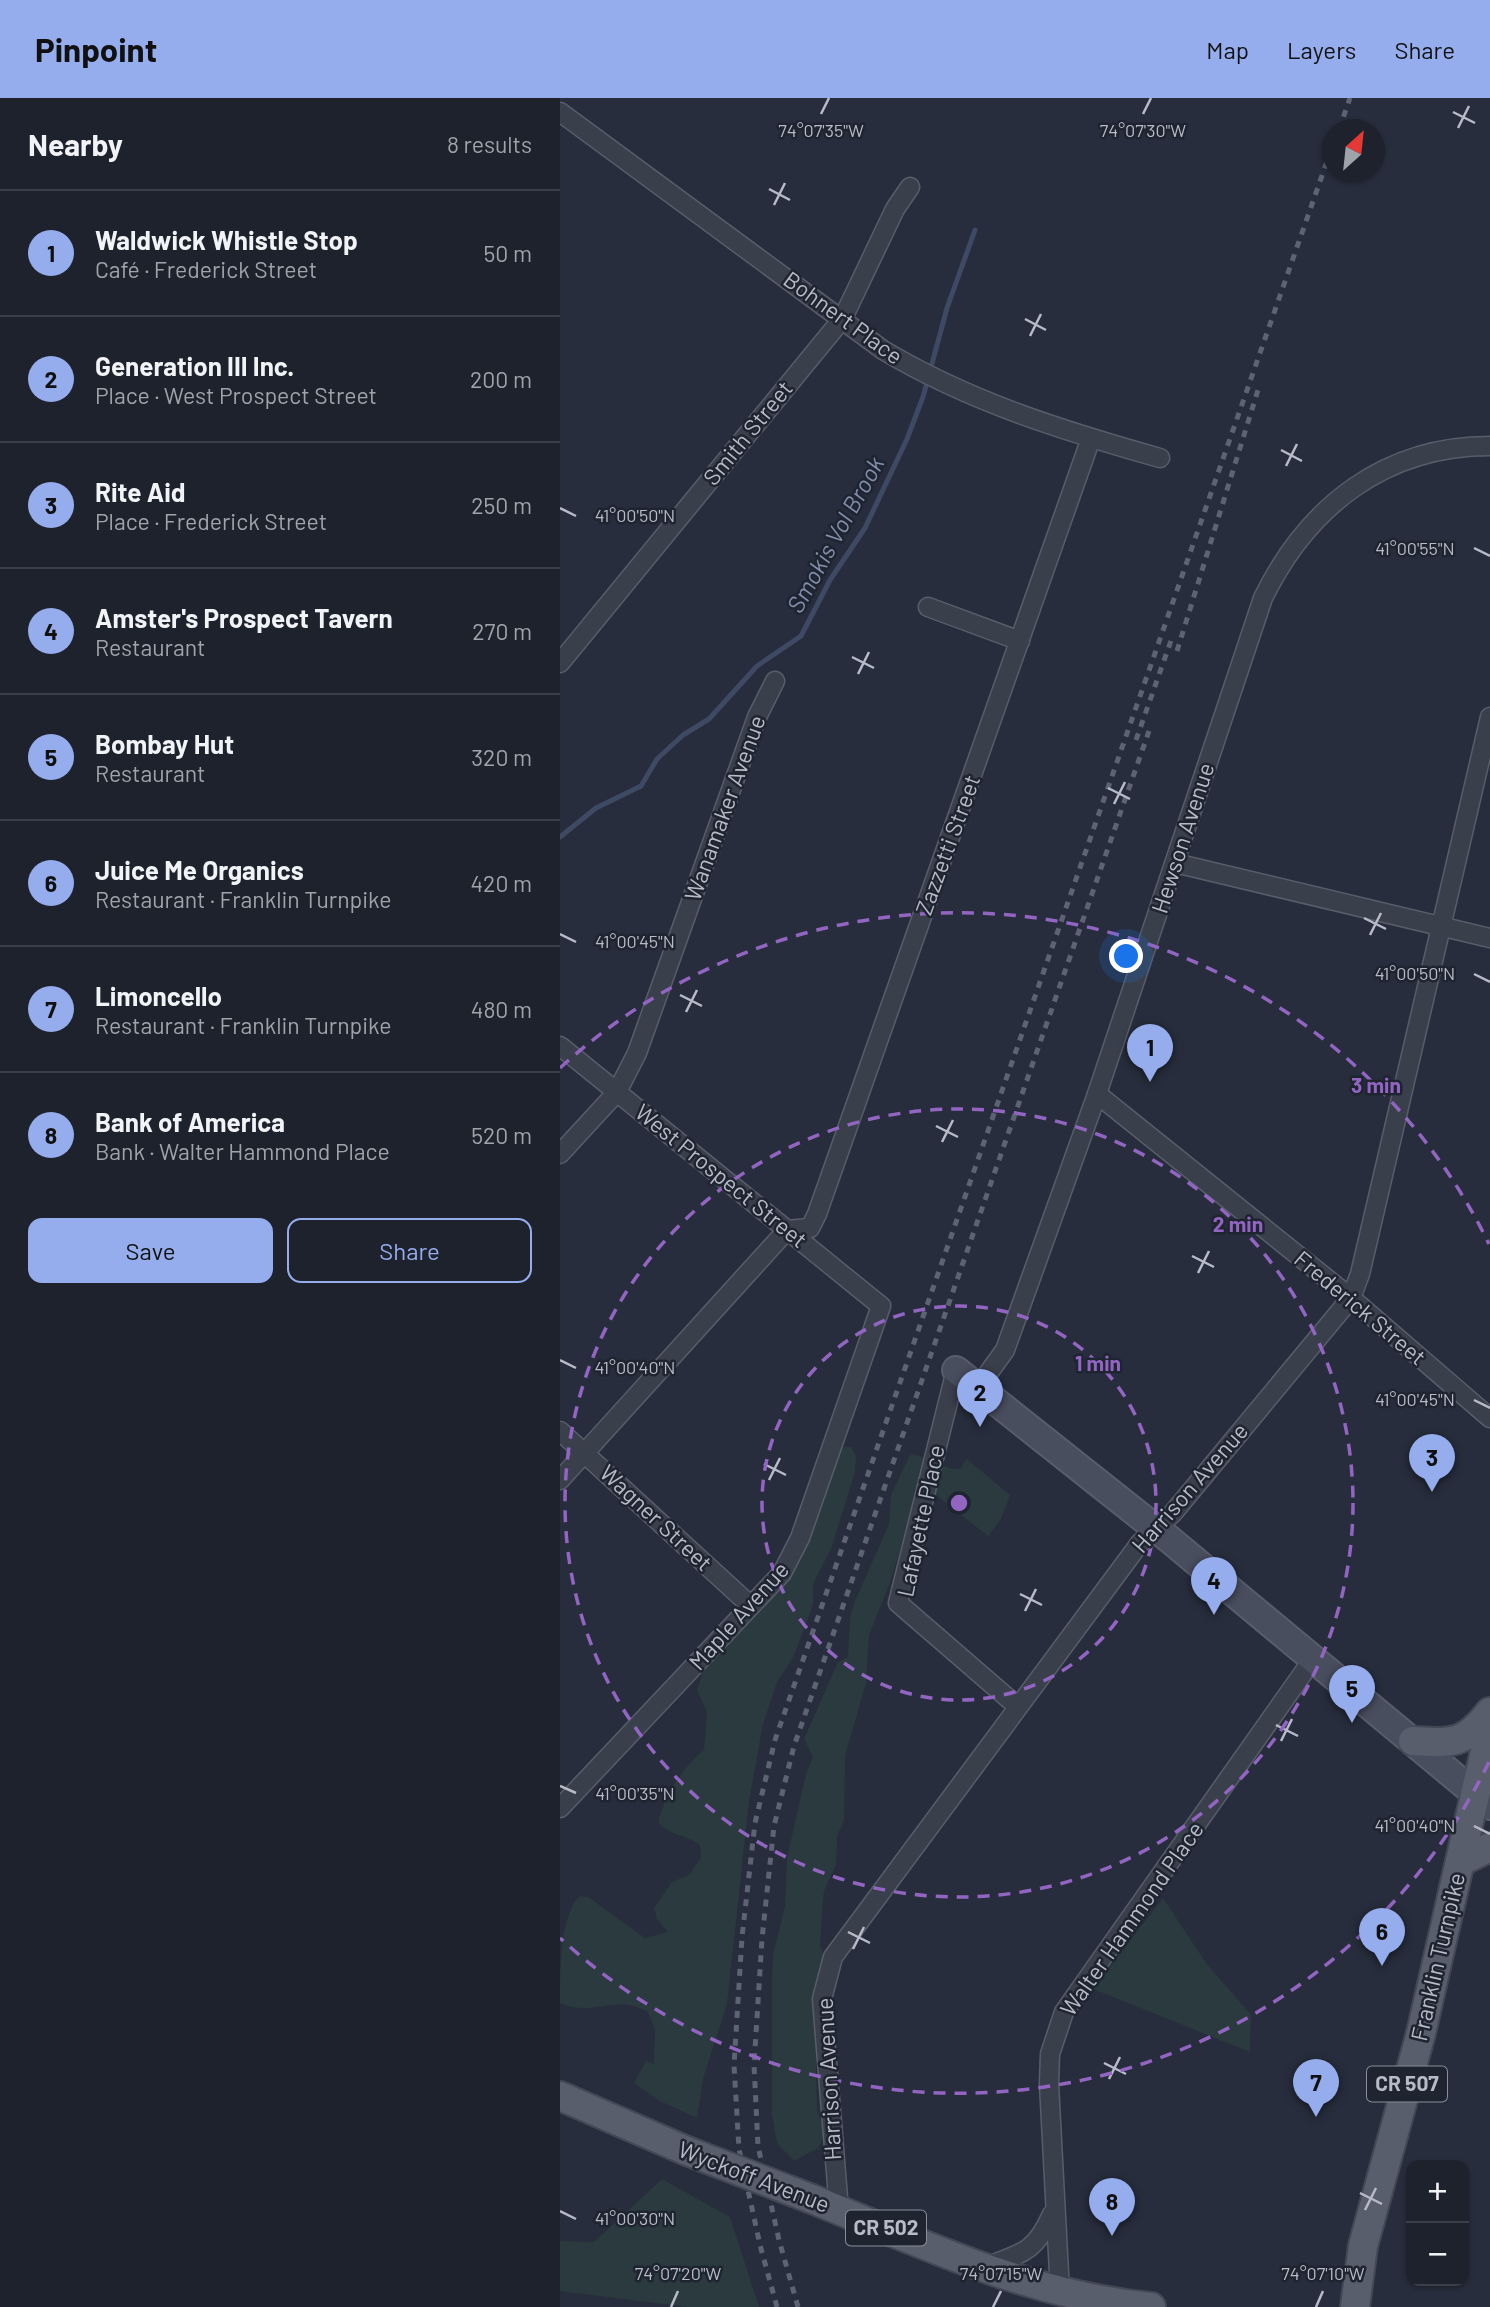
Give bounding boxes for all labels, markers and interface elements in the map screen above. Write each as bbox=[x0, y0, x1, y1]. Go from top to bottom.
text: Pinpoint bbox=[35, 29, 157, 69]
text: Map bbox=[1206, 35, 1249, 64]
text: Layers bbox=[1287, 35, 1356, 64]
text: Share bbox=[1394, 35, 1455, 64]
text: 74°07'35"W bbox=[778, 119, 864, 141]
text: 74°07'30"W bbox=[1100, 119, 1186, 141]
north arrow bbox=[1322, 119, 1385, 182]
text: Nearby bbox=[28, 126, 123, 162]
text: 8 results bbox=[447, 130, 532, 158]
text: Waldwick Whistle Stop bbox=[95, 224, 358, 255]
text: 1 bbox=[47, 239, 55, 267]
text: 50 m bbox=[484, 239, 532, 267]
text: Café · Frederick Street bbox=[95, 255, 317, 283]
street label: Bohnert Place bbox=[779, 265, 909, 370]
text: Generation III Inc. bbox=[95, 350, 294, 381]
text: 2 bbox=[45, 365, 57, 393]
text: 200 m bbox=[470, 365, 532, 393]
street label: Smith Street bbox=[697, 374, 798, 490]
text: Place · West Prospect Street bbox=[95, 381, 377, 409]
water label: Smokis Vol Brook bbox=[780, 451, 890, 617]
text: Rite Aid bbox=[95, 476, 185, 507]
text: 3 bbox=[45, 491, 57, 519]
text: 250 m bbox=[471, 491, 532, 519]
text: 41°00'50"N bbox=[595, 504, 675, 526]
text: Place · Frederick Street bbox=[95, 507, 327, 535]
text: 41°00'55"N bbox=[1375, 537, 1455, 559]
text: Amster's Prospect Tavern bbox=[95, 602, 393, 633]
text: 4 bbox=[44, 617, 58, 645]
text: 270 m bbox=[472, 617, 532, 645]
text: Restaurant bbox=[95, 633, 205, 661]
street label: Wanamaker Avenue bbox=[678, 711, 771, 904]
text: Bombay Hut bbox=[95, 728, 234, 759]
text: 5 bbox=[45, 743, 57, 771]
text: 320 m bbox=[471, 743, 532, 771]
text: Restaurant bbox=[95, 759, 205, 787]
street label: Hewson Avenue bbox=[1145, 759, 1220, 916]
street label: Zazzetti Street bbox=[909, 771, 985, 918]
text: Juice Me Organics bbox=[95, 854, 304, 885]
text: 6 bbox=[45, 869, 57, 897]
text: 420 m bbox=[470, 869, 532, 897]
text: Restaurant · Franklin Turnpike bbox=[95, 885, 391, 913]
text: 41°00'45"N bbox=[595, 930, 675, 952]
your location bbox=[1109, 939, 1143, 973]
text: 41°00'50"N bbox=[1375, 962, 1455, 984]
text: Limoncello bbox=[95, 980, 222, 1011]
text: 7 bbox=[45, 995, 57, 1023]
text: 480 m bbox=[471, 995, 532, 1023]
text: Restaurant · Franklin Turnpike bbox=[95, 1011, 391, 1039]
pin: 1 bbox=[1127, 1024, 1173, 1082]
text: 3 min bbox=[1351, 1072, 1401, 1097]
street label: West Prospect Street bbox=[630, 1097, 813, 1253]
text: Bank of America bbox=[95, 1106, 285, 1137]
text: 8 bbox=[45, 1121, 57, 1149]
text: 520 m bbox=[471, 1121, 532, 1149]
text: Bank · Walter Hammond Place bbox=[95, 1137, 390, 1165]
text: 2 min bbox=[1213, 1211, 1263, 1236]
button: Save bbox=[28, 1218, 273, 1283]
button: Share bbox=[287, 1218, 532, 1283]
street label: Frederick Street bbox=[1289, 1244, 1432, 1370]
text: 1 min bbox=[1075, 1350, 1121, 1375]
text: 41°00'40"N bbox=[595, 1356, 675, 1378]
pin: 2 bbox=[957, 1369, 1003, 1427]
text: 41°00'45"N bbox=[1375, 1388, 1455, 1410]
street label: Harrison Avenue bbox=[1125, 1417, 1253, 1558]
pin: 3 bbox=[1409, 1434, 1455, 1492]
street label: Lafayette Place bbox=[890, 1442, 950, 1599]
street label: Wagner Street bbox=[595, 1458, 719, 1576]
centre of rings bbox=[947, 1491, 971, 1515]
street label: Maple Avenue bbox=[682, 1555, 794, 1675]
pin: 4 bbox=[1191, 1557, 1237, 1615]
pin: 5 bbox=[1329, 1665, 1375, 1723]
text: 41°00'35"N bbox=[595, 1782, 675, 1804]
text: 41°00'40"N bbox=[1375, 1814, 1455, 1836]
street label: Walter Hammond Place bbox=[1054, 1816, 1209, 2021]
street label: Franklin Turnpike bbox=[1404, 1870, 1470, 2044]
pin: 6 bbox=[1359, 1908, 1405, 1966]
street label: Harrison Avenue bbox=[810, 1997, 846, 2161]
pin: 7 bbox=[1293, 2059, 1339, 2117]
road number: CR 507 bbox=[1367, 2066, 1447, 2102]
street label: Wyckoff Avenue bbox=[675, 2134, 834, 2218]
map controls bbox=[1406, 2160, 1469, 2286]
button: + bbox=[1406, 2160, 1469, 2223]
pin: 8 bbox=[1089, 2178, 1135, 2236]
text: 41°00'30"N bbox=[595, 2207, 675, 2229]
road number: CR 502 bbox=[846, 2210, 926, 2246]
button: − bbox=[1406, 2223, 1469, 2286]
text: 74°07'20"W bbox=[635, 2262, 722, 2284]
text: 74°07'15"W bbox=[960, 2262, 1042, 2284]
text: 74°07'10"W bbox=[1281, 2262, 1365, 2284]

